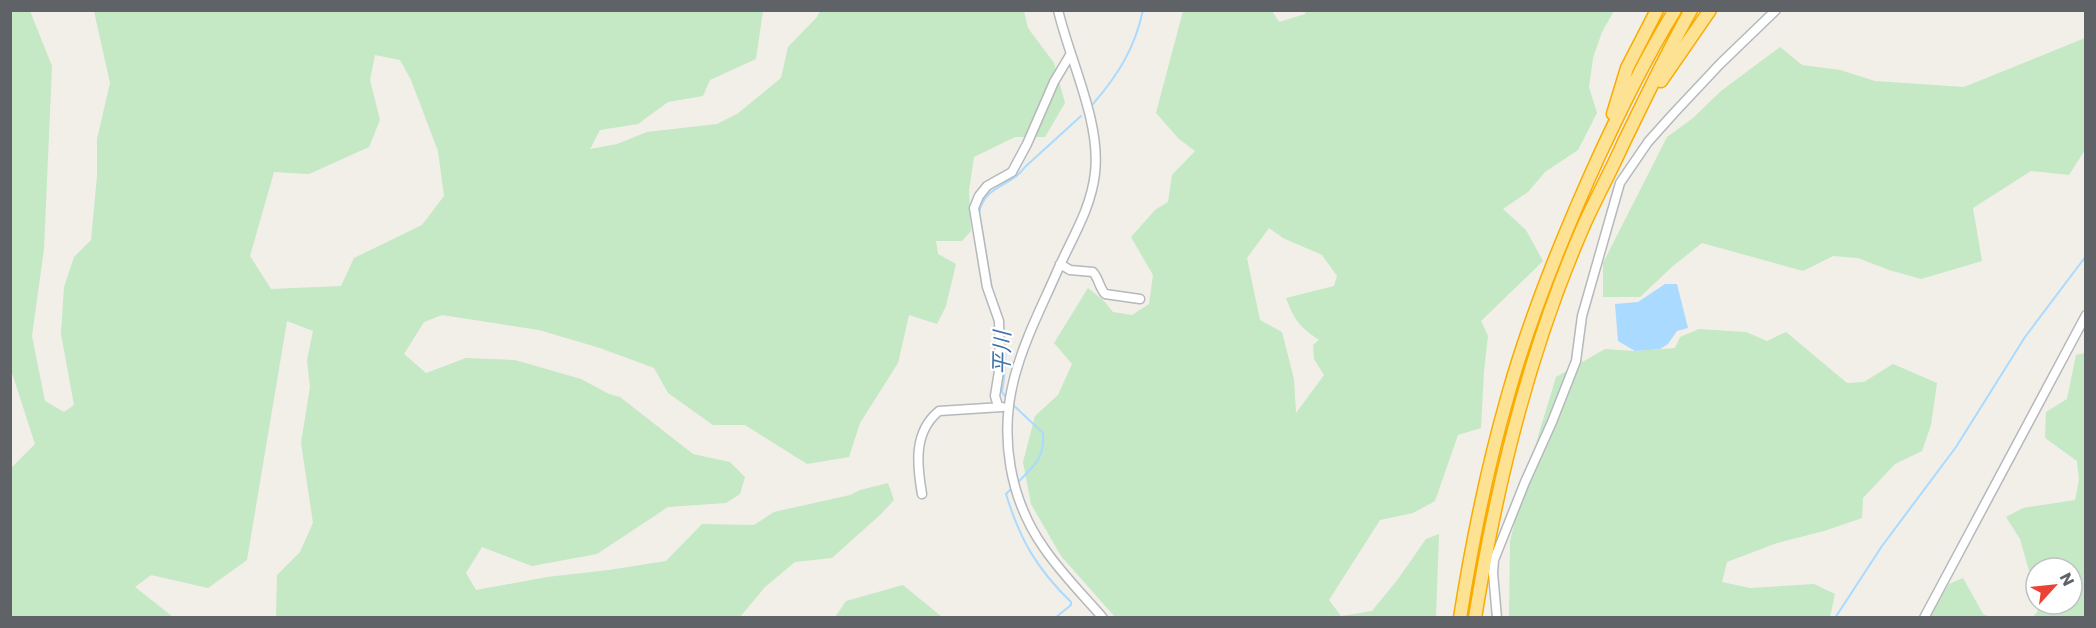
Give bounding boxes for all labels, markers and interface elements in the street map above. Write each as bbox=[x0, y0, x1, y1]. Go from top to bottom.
water label: 平川 bbox=[986, 329, 1018, 375]
north arrow bbox=[2024, 556, 2084, 616]
text: N bbox=[2054, 569, 2080, 590]

